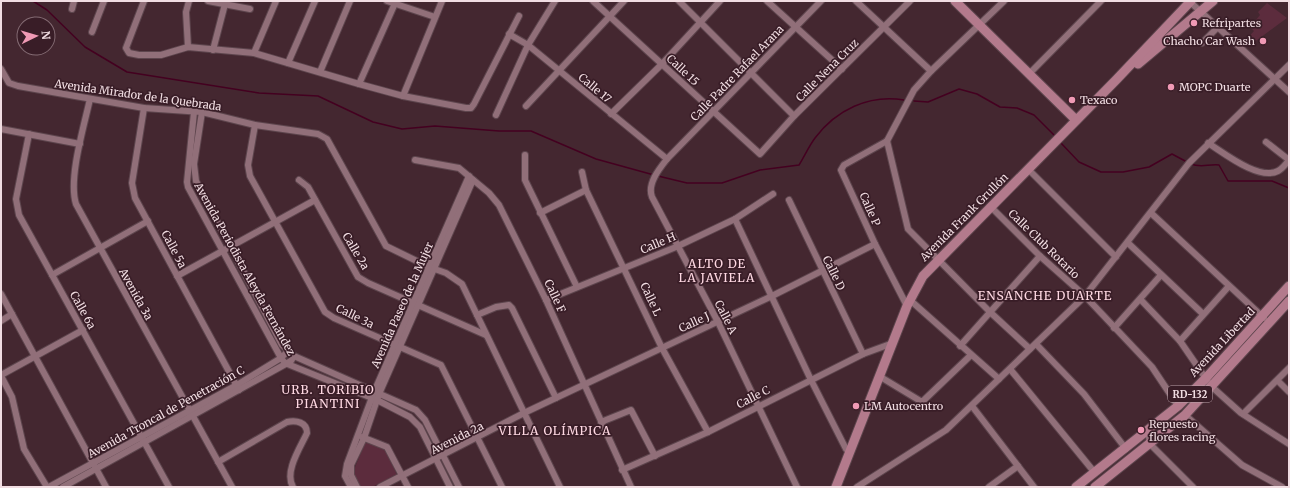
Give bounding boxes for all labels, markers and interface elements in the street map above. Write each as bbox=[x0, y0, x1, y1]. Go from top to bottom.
north arrow bbox=[16, 16, 56, 56]
place label: Refripartes bbox=[1202, 16, 1261, 30]
marker: Refripartes bbox=[1189, 18, 1199, 28]
street label: Calle Padre Rafael Arana bbox=[687, 22, 787, 124]
text: N bbox=[39, 30, 53, 40]
place label: Chacho Car Wash bbox=[1163, 34, 1256, 48]
street label: Calle Nena Cruz bbox=[793, 36, 861, 104]
marker: Chacho Car Wash bbox=[1258, 36, 1268, 46]
street label: Calle 15 bbox=[664, 51, 702, 89]
street label: Calle 17 bbox=[576, 70, 614, 106]
street label: Avenida Mirador de la Quebrada bbox=[53, 76, 222, 114]
place label: MOPC Duarte bbox=[1179, 80, 1251, 94]
marker: MOPC Duarte bbox=[1166, 82, 1176, 92]
place label: Texaco bbox=[1080, 93, 1118, 107]
marker: Texaco bbox=[1067, 95, 1077, 105]
street label: Avenida Frank Grullón bbox=[916, 169, 1012, 265]
street label: Avenida Periodista Aleyda Fernández bbox=[191, 179, 299, 358]
street label: Calle P bbox=[856, 190, 884, 228]
street label: Calle Club Rotario bbox=[1005, 206, 1083, 282]
street label: Calle 5a bbox=[158, 228, 190, 270]
street label: Calle H bbox=[638, 229, 678, 257]
street label: Calle 2a bbox=[339, 230, 373, 272]
street label: Avenida Paseo de la Mujer bbox=[367, 240, 436, 371]
street label: Calle D bbox=[820, 253, 848, 293]
district label: ALTO DE LA JAVIELA bbox=[679, 256, 755, 285]
street label: Avenida 3a bbox=[116, 265, 156, 322]
street label: Calle F bbox=[541, 277, 569, 315]
street label: Calle L bbox=[637, 280, 665, 318]
district label: ENSANCHE DUARTE bbox=[978, 288, 1112, 303]
street label: Calle 6a bbox=[67, 289, 99, 331]
street label: Calle A bbox=[712, 298, 741, 336]
street label: Calle 3a bbox=[334, 301, 376, 331]
street label: Avenida Libertad bbox=[1186, 304, 1258, 380]
street label: Calle J bbox=[676, 309, 712, 335]
street label: Avenida Troncal de Penetración C bbox=[84, 363, 247, 461]
district label: URB. TORIBIO PIANTINI bbox=[281, 382, 375, 411]
street label: Calle C bbox=[734, 383, 772, 411]
road number: RD-132 bbox=[1168, 386, 1212, 402]
place label: LM Autocentro bbox=[864, 399, 944, 413]
marker: LM Autocentro bbox=[851, 401, 861, 411]
place label: Repuesto flores racing bbox=[1149, 417, 1216, 444]
street label: Avenida 2a bbox=[427, 419, 486, 458]
district label: VILLA OLÍMPICA bbox=[497, 423, 612, 438]
marker: Repuesto flores racing bbox=[1136, 425, 1146, 435]

